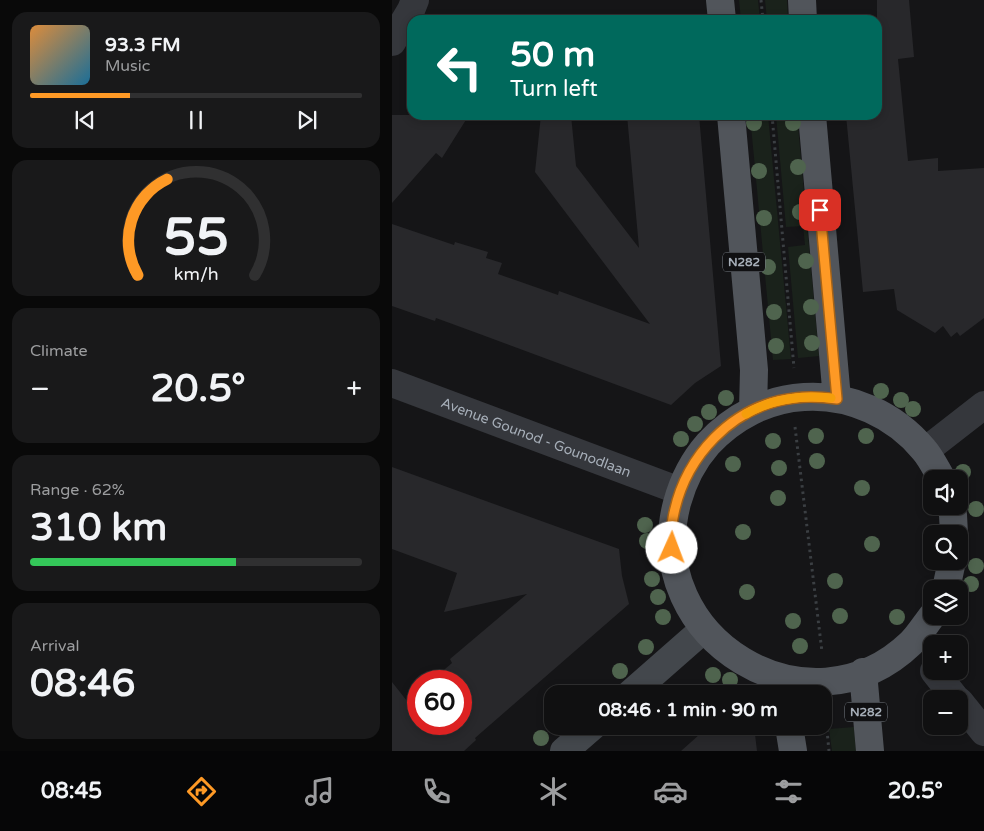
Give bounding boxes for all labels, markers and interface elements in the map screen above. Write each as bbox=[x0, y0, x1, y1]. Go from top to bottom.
text: 93.3 FM bbox=[105, 34, 181, 56]
text: 50 m bbox=[510, 34, 595, 76]
icon: left bbox=[427, 35, 492, 100]
text: Music bbox=[105, 56, 150, 76]
text: Turn left bbox=[510, 76, 598, 102]
icon: previous bbox=[71, 106, 99, 134]
icon: pause bbox=[182, 106, 210, 134]
icon: next bbox=[293, 106, 321, 134]
pin bbox=[799, 189, 841, 231]
icon: arrive bbox=[806, 196, 834, 224]
text: 55 bbox=[163, 206, 229, 269]
road number: N282 bbox=[723, 252, 765, 272]
text: km/h bbox=[174, 264, 218, 285]
text: Climate bbox=[30, 341, 88, 361]
text: 20.5° bbox=[151, 366, 246, 412]
text: − bbox=[30, 372, 50, 406]
text: + bbox=[346, 372, 362, 406]
street label: Avenue Gounod - Gounodlaan bbox=[439, 394, 633, 481]
map controls bbox=[923, 470, 968, 735]
button: sound bbox=[923, 470, 968, 515]
text: Range · 62% bbox=[30, 480, 125, 500]
text: 310 km bbox=[30, 505, 167, 551]
position arrow bbox=[645, 521, 697, 573]
button: search bbox=[923, 525, 968, 570]
button: layers bbox=[923, 580, 968, 625]
button: + bbox=[923, 635, 968, 680]
text: Arrival bbox=[30, 636, 79, 656]
text: 08:46 bbox=[30, 661, 135, 707]
speed limit sign: 60 bbox=[407, 670, 472, 735]
button: − bbox=[923, 690, 968, 735]
text: 08:46 · 1 min · 90 m bbox=[598, 699, 778, 721]
road number: N282 bbox=[845, 702, 887, 722]
icon: directions bbox=[184, 774, 219, 809]
icon: music bbox=[302, 774, 337, 809]
icon: phone bbox=[419, 774, 454, 809]
icon: climate bbox=[536, 774, 571, 809]
icon: car bbox=[653, 774, 688, 809]
icon: filters bbox=[771, 774, 806, 809]
text: 08:45 bbox=[41, 778, 102, 804]
text: 20.5° bbox=[888, 778, 943, 804]

